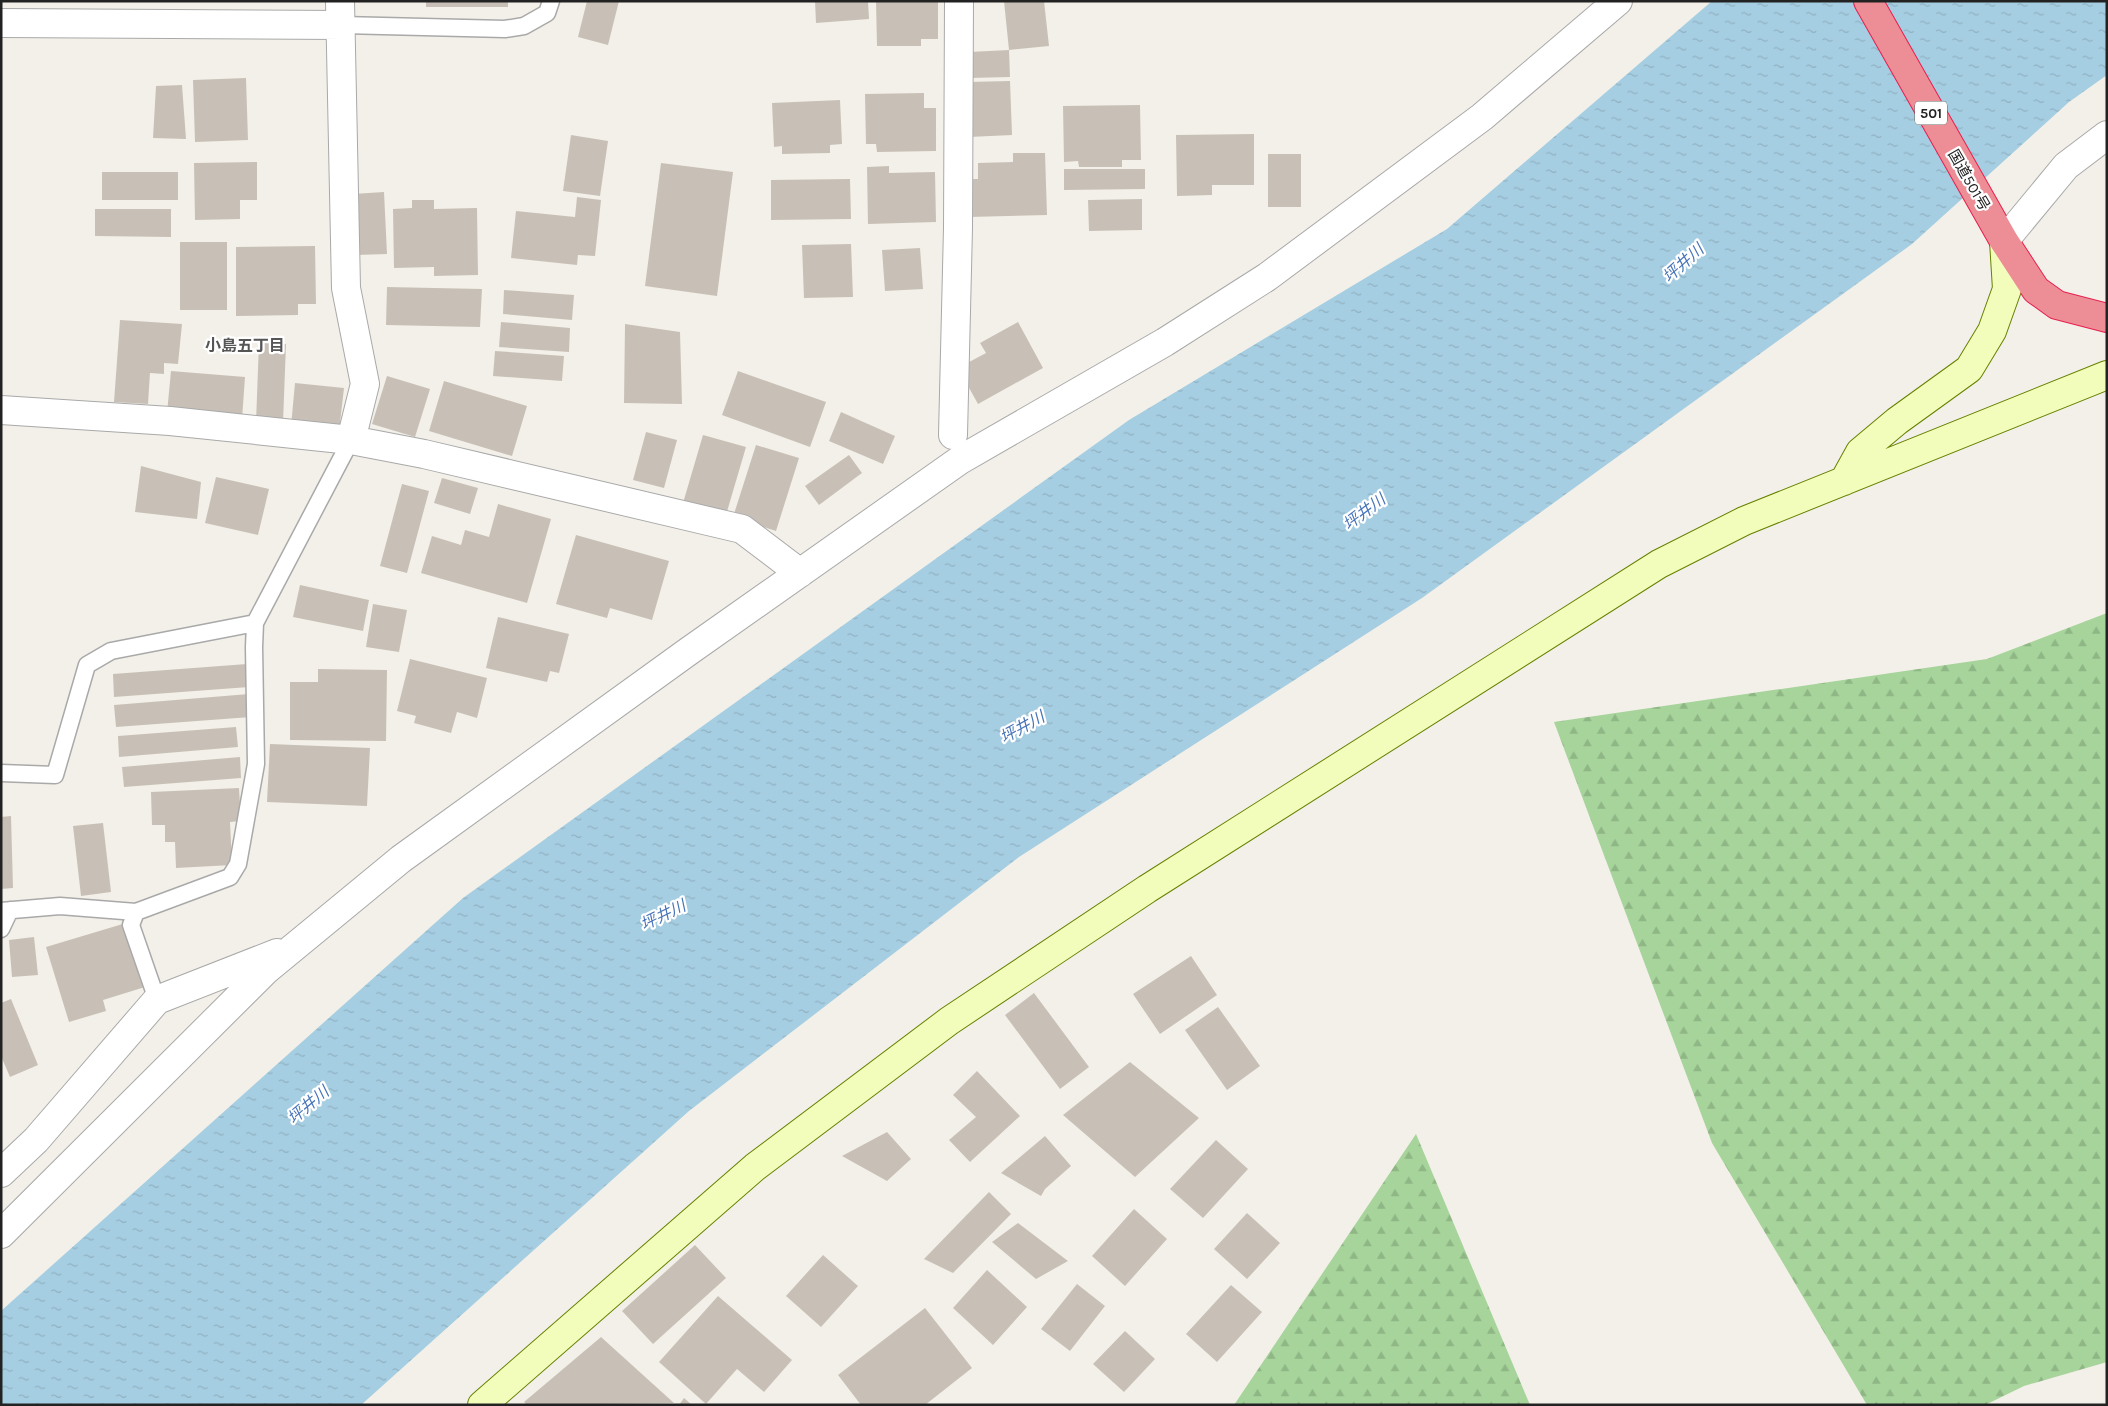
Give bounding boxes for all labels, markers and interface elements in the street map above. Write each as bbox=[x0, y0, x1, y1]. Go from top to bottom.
road number: 501 bbox=[1915, 102, 1947, 125]
street label: 国道501号 bbox=[1944, 146, 1994, 214]
water label: 坪井川 bbox=[1659, 239, 1709, 286]
district label: 小島五丁目 bbox=[205, 336, 285, 355]
water label: 坪井川 bbox=[1339, 489, 1390, 534]
water label: 坪井川 bbox=[996, 706, 1049, 747]
water label: 坪井川 bbox=[637, 895, 691, 934]
water label: 坪井川 bbox=[284, 1081, 334, 1128]

